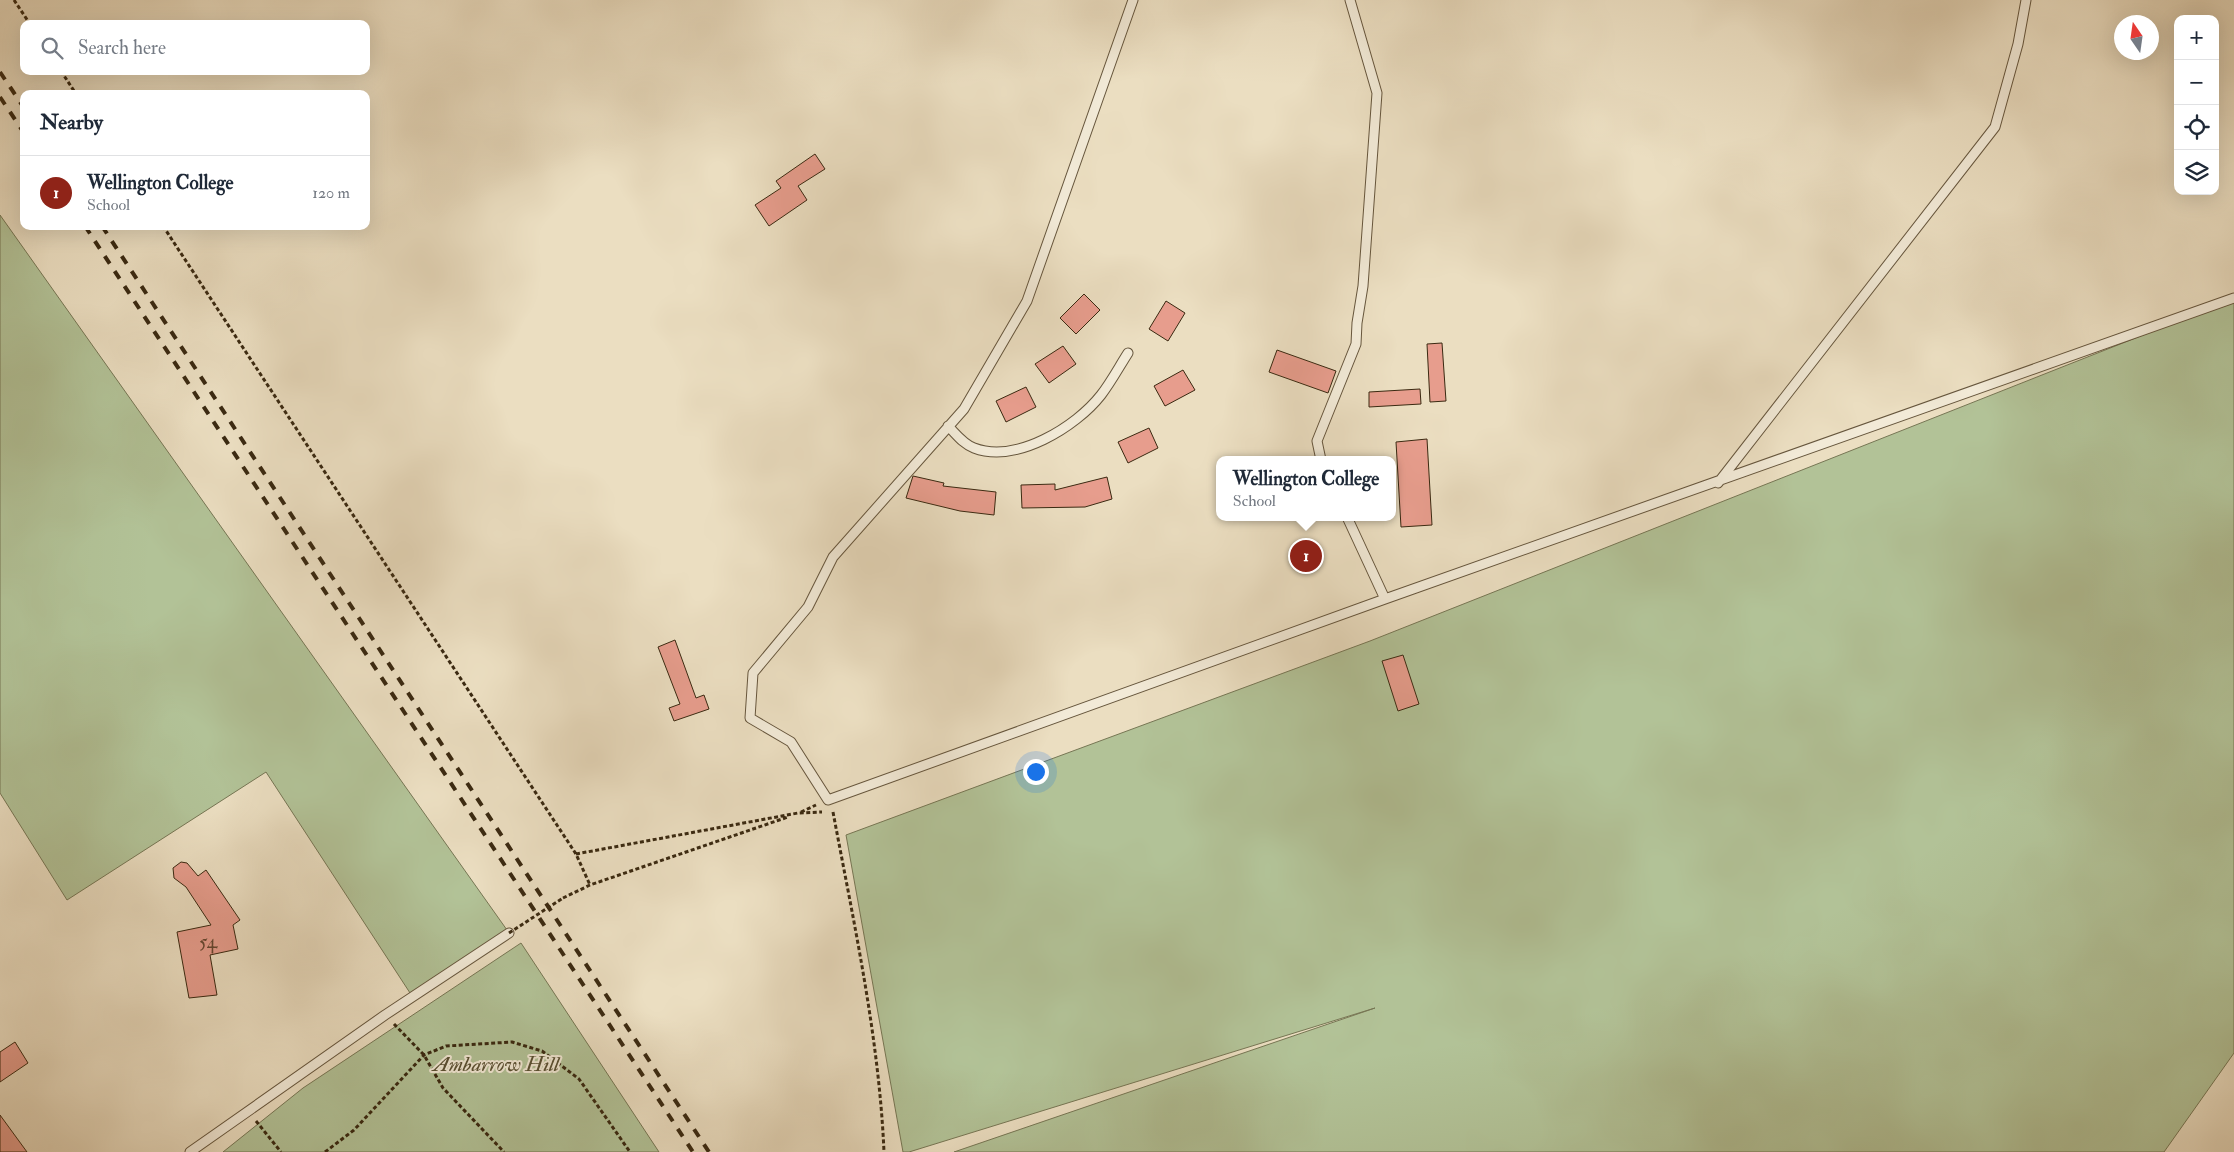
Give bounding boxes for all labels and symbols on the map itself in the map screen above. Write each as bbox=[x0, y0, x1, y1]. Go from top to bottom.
north arrow bbox=[2114, 15, 2159, 60]
pin: 1 bbox=[1290, 537, 1322, 575]
your location bbox=[1023, 759, 1049, 785]
house number: 54 bbox=[199, 930, 218, 954]
park label: Ambarrow Hill bbox=[431, 1051, 561, 1078]

